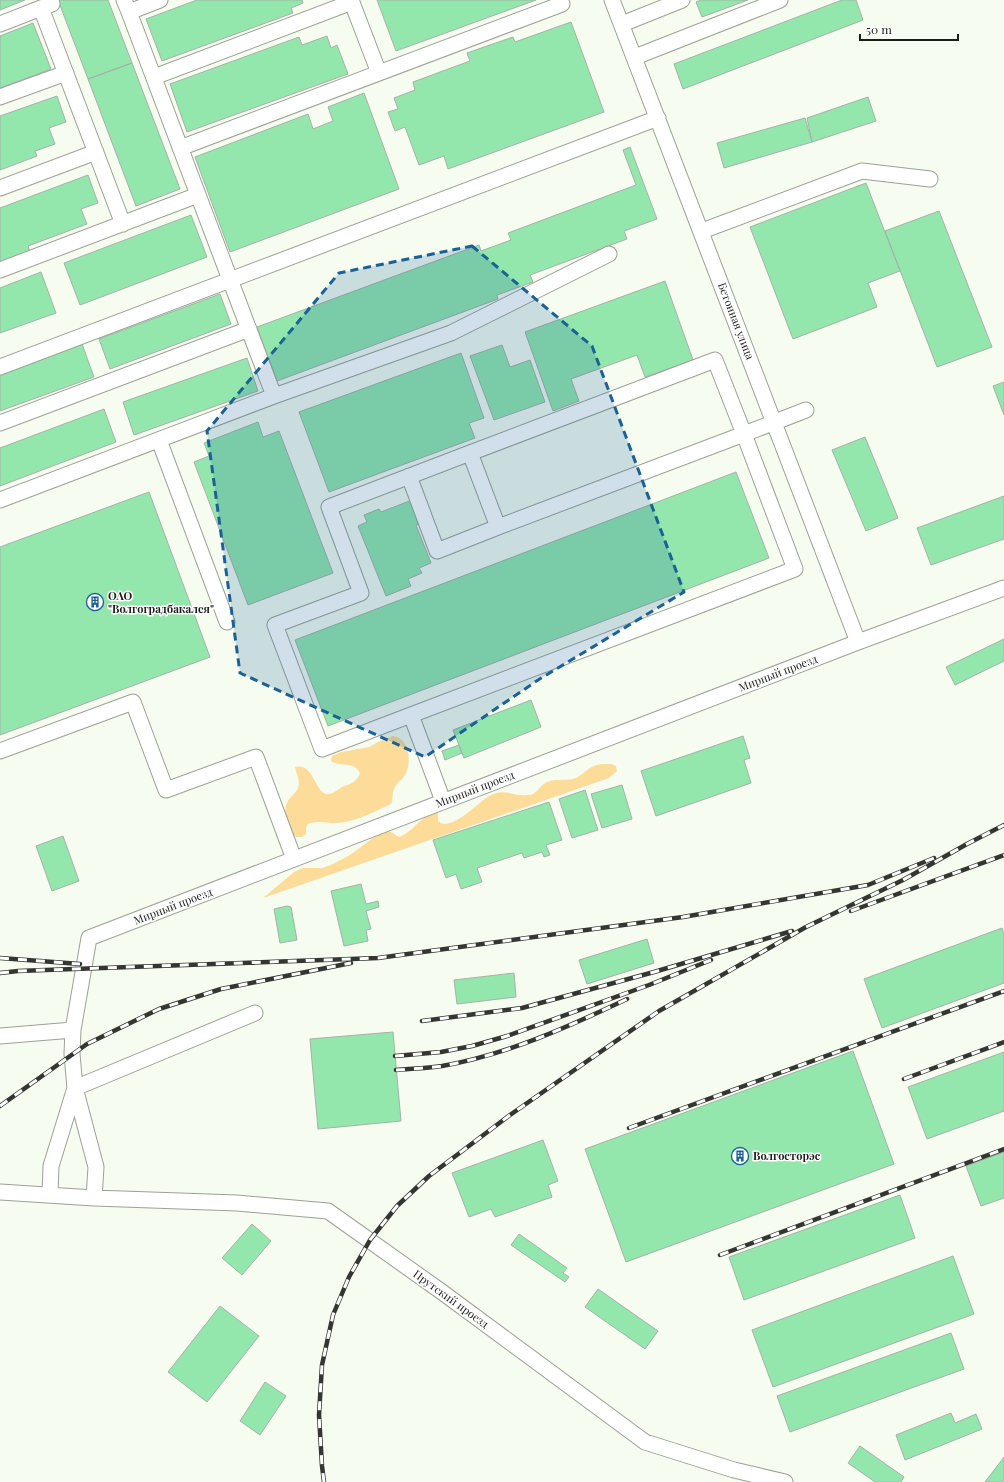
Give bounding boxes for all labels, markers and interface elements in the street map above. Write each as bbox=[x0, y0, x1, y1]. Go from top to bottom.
scale bar bbox=[860, 16, 958, 42]
text: 50 m bbox=[866, 21, 892, 37]
street label: Бетонная улица bbox=[715, 280, 758, 362]
place label: ОАО "Волгоградбакалея" bbox=[108, 588, 214, 616]
building icon: ОАО "Волгоградбакалея" bbox=[85, 592, 105, 612]
street label: Мирный проезд bbox=[736, 651, 820, 694]
street label: Мирный проезд bbox=[433, 767, 517, 810]
street label: Мирный проезд bbox=[131, 884, 215, 927]
building icon: Волгосторэс bbox=[730, 1146, 750, 1166]
place label: Волгосторэс bbox=[753, 1148, 821, 1163]
street label: Прутский проезд bbox=[411, 1266, 492, 1331]

